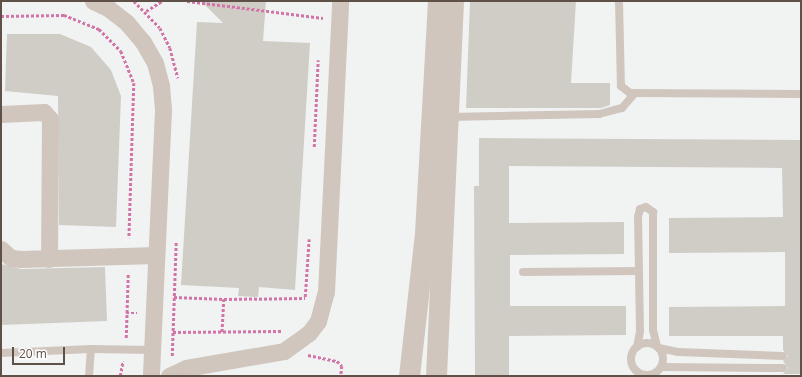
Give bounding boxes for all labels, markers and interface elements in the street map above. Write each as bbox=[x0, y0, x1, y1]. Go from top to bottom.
scale bar bbox=[14, 339, 67, 365]
text: 20 m bbox=[19, 345, 47, 362]

